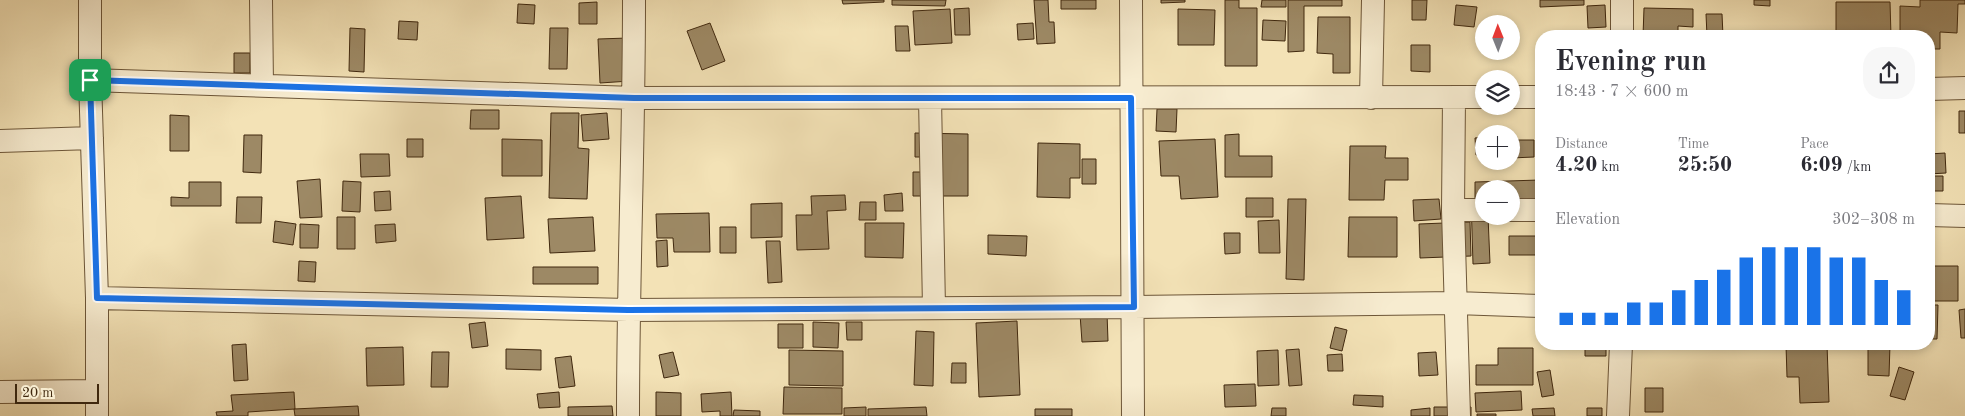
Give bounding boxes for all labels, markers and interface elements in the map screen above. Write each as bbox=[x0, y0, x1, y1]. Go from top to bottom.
north arrow bbox=[1475, 15, 1520, 60]
map controls bbox=[1475, 15, 1520, 225]
button: share bbox=[1863, 47, 1915, 99]
text: Evening run bbox=[1555, 49, 1707, 77]
pin bbox=[69, 59, 111, 101]
icon: arrive bbox=[76, 66, 104, 94]
button: layers bbox=[1475, 70, 1520, 115]
text: 18:43 · 7 × 600 m bbox=[1555, 84, 1688, 100]
button: + bbox=[1475, 125, 1520, 170]
text: Distance bbox=[1555, 137, 1608, 151]
text: Time bbox=[1678, 137, 1709, 151]
text: Pace bbox=[1800, 137, 1829, 151]
text: 4.20 bbox=[1555, 155, 1597, 176]
text: 25:50 bbox=[1678, 155, 1732, 176]
text: 6:09 bbox=[1800, 155, 1843, 176]
text: km bbox=[1597, 160, 1620, 174]
text: /km bbox=[1843, 160, 1871, 174]
button: − bbox=[1475, 180, 1520, 225]
text: Elevation bbox=[1555, 212, 1620, 228]
text: 302–308 m bbox=[1832, 212, 1915, 228]
scale bar bbox=[15, 381, 99, 404]
text: 20 m bbox=[22, 386, 53, 400]

